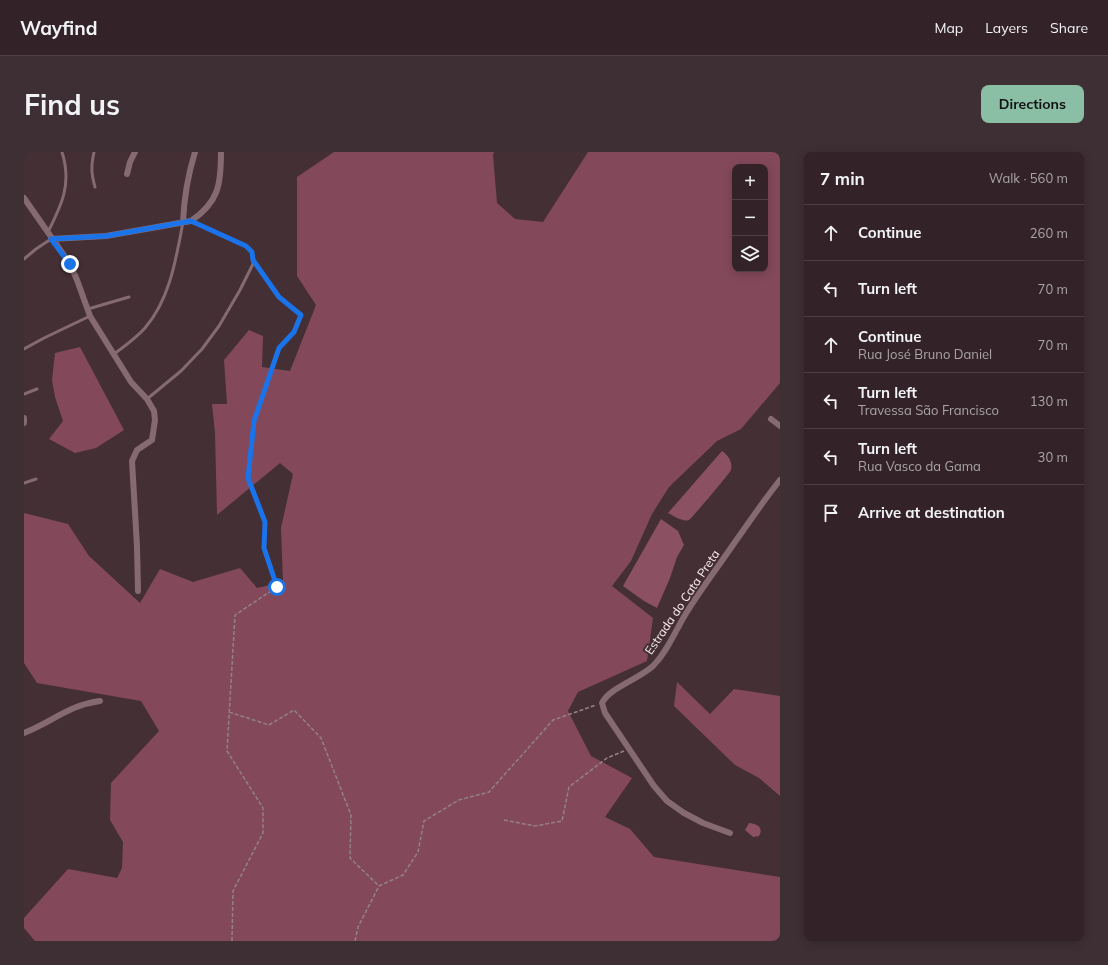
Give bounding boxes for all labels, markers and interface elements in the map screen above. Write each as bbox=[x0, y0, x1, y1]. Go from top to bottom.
text: Wayfind bbox=[20, 16, 97, 40]
text: Map bbox=[934, 19, 963, 37]
text: Layers bbox=[985, 19, 1028, 37]
text: Share bbox=[1050, 19, 1088, 37]
button: Directions bbox=[981, 85, 1084, 123]
text: Find us bbox=[24, 87, 120, 122]
map controls bbox=[732, 164, 768, 272]
button: + bbox=[732, 164, 768, 200]
text: 7 min bbox=[820, 168, 865, 189]
text: Walk · 560 m bbox=[989, 170, 1068, 186]
button: − bbox=[732, 200, 768, 236]
icon: ahead bbox=[820, 222, 842, 244]
text: Continue bbox=[858, 223, 921, 242]
text: 260 m bbox=[1030, 225, 1068, 241]
button: layers bbox=[732, 236, 768, 272]
route end bbox=[61, 255, 79, 273]
icon: left bbox=[820, 278, 842, 300]
text: Turn left bbox=[858, 279, 917, 298]
text: 70 m bbox=[1038, 281, 1068, 297]
text: Continue bbox=[858, 327, 921, 346]
icon: ahead bbox=[820, 334, 842, 356]
text: 70 m bbox=[1038, 337, 1068, 353]
text: Rua José Bruno Daniel bbox=[858, 346, 992, 362]
text: Turn left bbox=[858, 383, 917, 402]
icon: left bbox=[820, 390, 842, 412]
text: 130 m bbox=[1030, 393, 1068, 409]
text: Travessa São Francisco bbox=[858, 402, 999, 418]
text: Turn left bbox=[858, 439, 917, 458]
icon: left bbox=[820, 446, 842, 468]
text: 30 m bbox=[1038, 449, 1068, 465]
text: Rua Vasco da Gama bbox=[858, 458, 981, 474]
icon: arrive bbox=[820, 502, 842, 524]
text: Arrive at destination bbox=[858, 503, 1005, 522]
street label: Estrada do Cata Preta bbox=[641, 547, 723, 657]
route start bbox=[268, 578, 286, 596]

